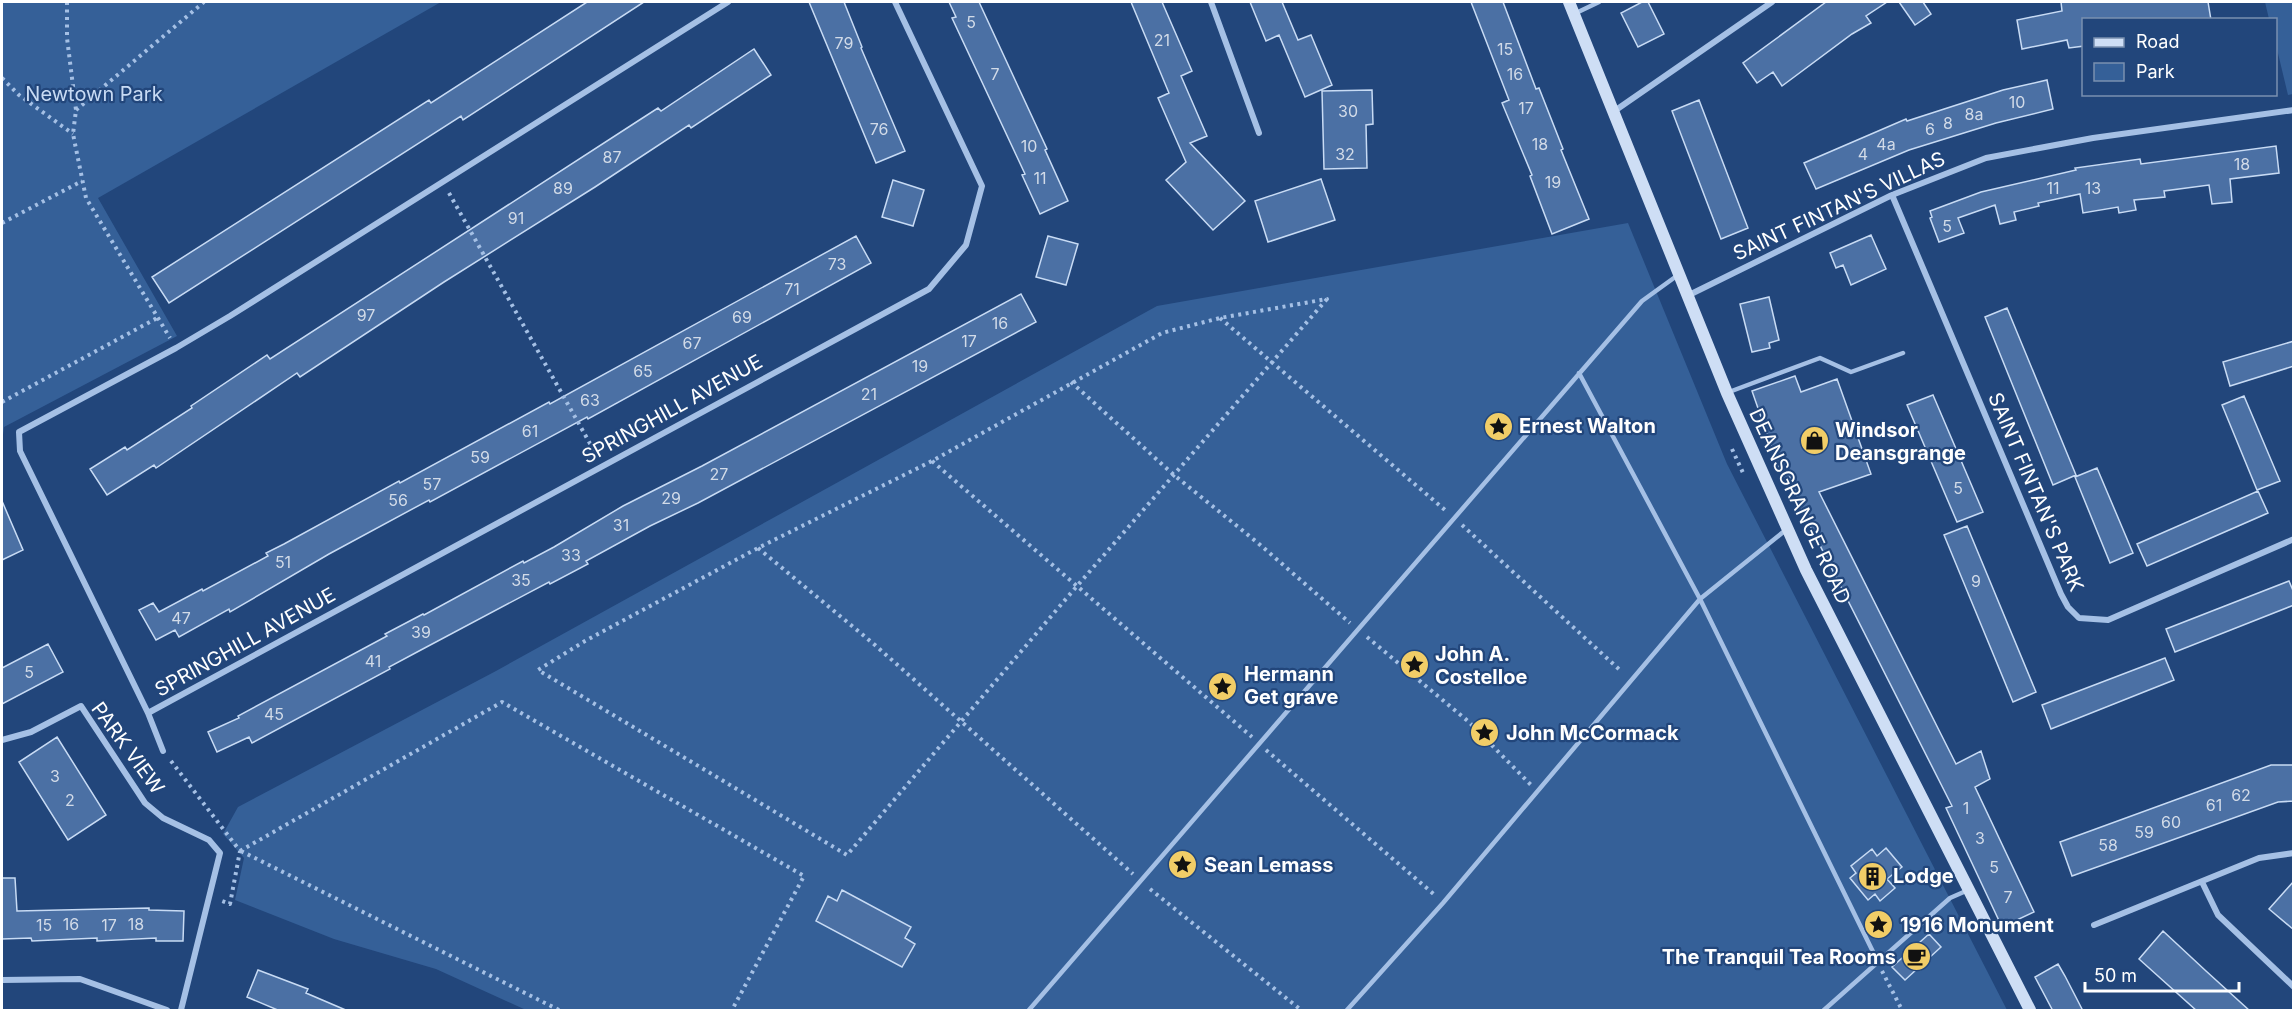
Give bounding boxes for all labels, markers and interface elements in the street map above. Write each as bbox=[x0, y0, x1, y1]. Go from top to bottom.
house number: 5 bbox=[966, 12, 976, 32]
legend bbox=[2082, 18, 2277, 96]
house number: 21 bbox=[1154, 30, 1170, 50]
text: Road bbox=[2136, 31, 2179, 52]
house number: 79 bbox=[835, 33, 853, 53]
house number: 15 bbox=[1497, 39, 1513, 59]
text: Park bbox=[2136, 61, 2175, 82]
house number: 7 bbox=[990, 64, 1000, 84]
house number: 16 bbox=[1507, 64, 1523, 84]
park label: Newtown Park bbox=[25, 82, 163, 106]
house number: 10 bbox=[2009, 92, 2025, 112]
house number: 17 bbox=[1518, 98, 1534, 118]
house number: 30 bbox=[1338, 101, 1358, 121]
house number: 8a bbox=[1965, 104, 1983, 124]
house number: 8 bbox=[1943, 113, 1953, 133]
house number: 76 bbox=[870, 119, 888, 139]
house number: 6 bbox=[1925, 119, 1935, 139]
house number: 18 bbox=[1532, 134, 1548, 154]
house number: 4a bbox=[1876, 134, 1896, 154]
house number: 10 bbox=[1021, 136, 1037, 156]
house number: 32 bbox=[1335, 144, 1355, 164]
house number: 4 bbox=[1858, 144, 1868, 164]
street label: SAINT FINTAN'S VILLAS bbox=[1729, 146, 1949, 266]
house number: 87 bbox=[603, 147, 621, 167]
house number: 18 bbox=[2234, 154, 2250, 174]
house number: 11 bbox=[1033, 168, 1047, 188]
house number: 19 bbox=[1545, 172, 1561, 192]
house number: 89 bbox=[553, 178, 573, 198]
house number: 11 bbox=[2046, 178, 2060, 198]
house number: 13 bbox=[2085, 178, 2101, 198]
house number: 91 bbox=[508, 208, 524, 228]
house number: 5 bbox=[1942, 216, 1952, 236]
house number: 73 bbox=[828, 254, 846, 274]
house number: 71 bbox=[784, 279, 800, 299]
house number: 97 bbox=[357, 305, 375, 325]
house number: 69 bbox=[732, 307, 752, 327]
house number: 16 bbox=[992, 313, 1008, 333]
house number: 17 bbox=[961, 331, 977, 351]
house number: 67 bbox=[683, 333, 701, 353]
street label: SPRINGHILL AVENUE bbox=[578, 349, 766, 469]
house number: 19 bbox=[912, 356, 928, 376]
house number: 65 bbox=[633, 361, 653, 381]
house number: 21 bbox=[861, 384, 877, 404]
street label: SAINT FINTAN'S PARK bbox=[1983, 389, 2089, 595]
house number: 63 bbox=[580, 390, 600, 410]
street label: DEANSGRANGE ROAD bbox=[1744, 404, 1856, 608]
place icon: Ernest Walton bbox=[1482, 410, 1514, 442]
place label: Ernest Walton bbox=[1519, 414, 1656, 438]
place label: Windsor Deansgrange bbox=[1835, 418, 1966, 465]
house number: 61 bbox=[522, 421, 538, 441]
shop icon: Windsor Deansgrange bbox=[1798, 425, 1830, 457]
house number: 59 bbox=[470, 447, 490, 467]
house number: 27 bbox=[710, 464, 728, 484]
house number: 57 bbox=[423, 474, 441, 494]
house number: 5 bbox=[1953, 478, 1963, 498]
house number: 29 bbox=[661, 488, 681, 508]
house number: 56 bbox=[388, 490, 408, 510]
house number: 31 bbox=[613, 515, 629, 535]
house number: 33 bbox=[561, 545, 581, 565]
house number: 51 bbox=[275, 552, 291, 572]
house number: 35 bbox=[511, 570, 531, 590]
house number: 9 bbox=[1971, 571, 1981, 591]
street label: SPRINGHILL AVENUE bbox=[151, 582, 339, 702]
house number: 47 bbox=[171, 608, 191, 628]
house number: 39 bbox=[411, 622, 431, 642]
place label: John A. Costelloe bbox=[1435, 642, 1527, 689]
place icon: John A. Costelloe bbox=[1398, 649, 1430, 681]
house number: 41 bbox=[365, 651, 381, 671]
house number: 5 bbox=[24, 662, 34, 682]
place label: Hermann Get grave bbox=[1244, 662, 1338, 709]
place icon: Hermann Get grave bbox=[1207, 670, 1239, 702]
street label: PARK VIEW bbox=[87, 697, 170, 799]
house number: 45 bbox=[264, 704, 284, 724]
place icon: John McCormack bbox=[1469, 717, 1501, 749]
place label: John McCormack bbox=[1506, 721, 1679, 745]
house number: 3 bbox=[50, 766, 60, 786]
house number: 62 bbox=[2231, 785, 2251, 805]
house number: 2 bbox=[65, 790, 75, 810]
house number: 61 bbox=[2206, 795, 2222, 815]
house number: 1 bbox=[1963, 798, 1969, 818]
house number: 60 bbox=[2161, 812, 2181, 832]
house number: 59 bbox=[2134, 822, 2154, 842]
house number: 3 bbox=[1975, 828, 1985, 848]
house number: 58 bbox=[2098, 835, 2118, 855]
place icon: Sean Lemass bbox=[1167, 849, 1199, 881]
place label: Sean Lemass bbox=[1204, 853, 1334, 877]
house number: 5 bbox=[1989, 857, 1999, 877]
building icon: Lodge bbox=[1856, 860, 1888, 892]
place label: Lodge bbox=[1893, 864, 1954, 888]
house number: 7 bbox=[2003, 887, 2013, 907]
place icon: 1916 Monument bbox=[1863, 909, 1895, 941]
place label: 1916 Monument bbox=[1900, 913, 2054, 937]
house number: 16 bbox=[63, 914, 79, 934]
house number: 18 bbox=[128, 914, 144, 934]
house number: 15 bbox=[36, 915, 52, 935]
house number: 17 bbox=[101, 915, 117, 935]
cafe icon: The Tranquil Tea Rooms bbox=[1901, 941, 1933, 973]
place label: The Tranquil Tea Rooms bbox=[1662, 945, 1896, 969]
scale bar bbox=[2085, 955, 2240, 993]
text: 50 m bbox=[2094, 965, 2137, 986]

